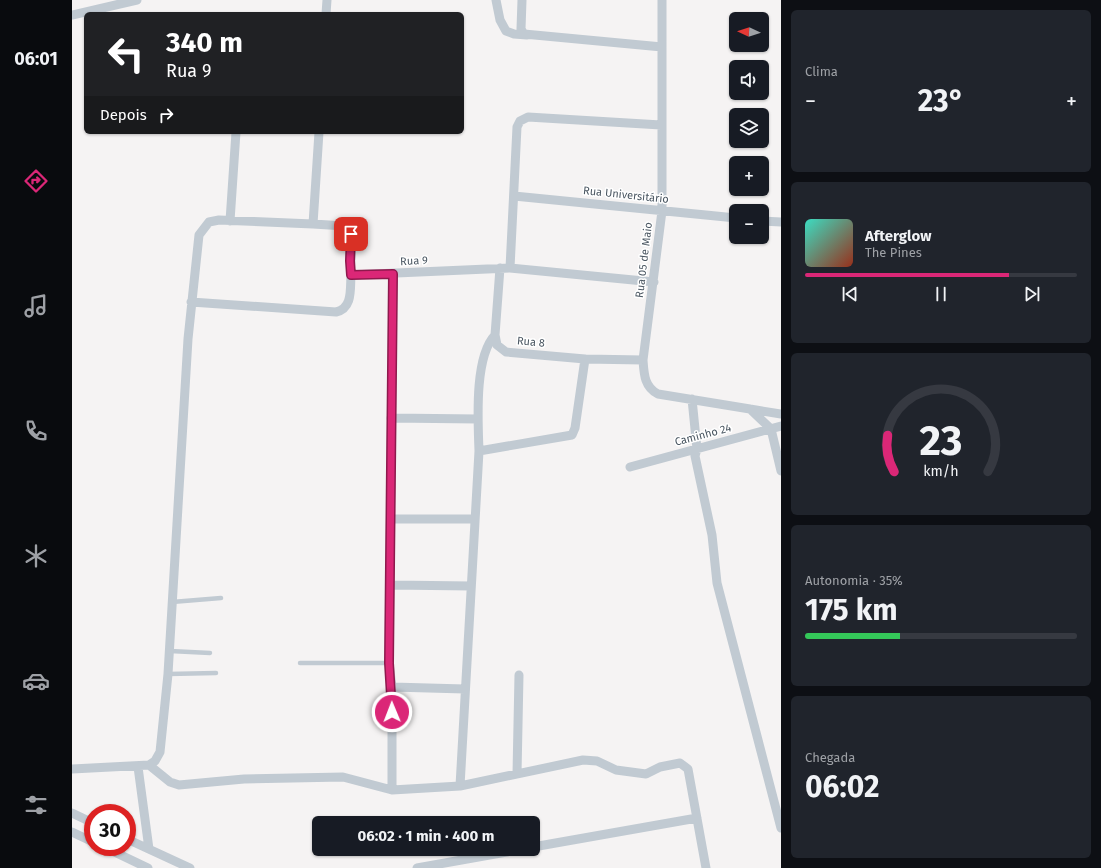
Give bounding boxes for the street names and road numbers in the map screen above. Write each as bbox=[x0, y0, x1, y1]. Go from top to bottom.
street label: Rua Universitário bbox=[582, 184, 670, 206]
street label: Rua 05 de Maio bbox=[633, 221, 655, 299]
street label: Rua 9 bbox=[400, 254, 428, 268]
street label: Rua 8 bbox=[516, 334, 546, 350]
street label: Caminho 24 bbox=[673, 421, 733, 449]

